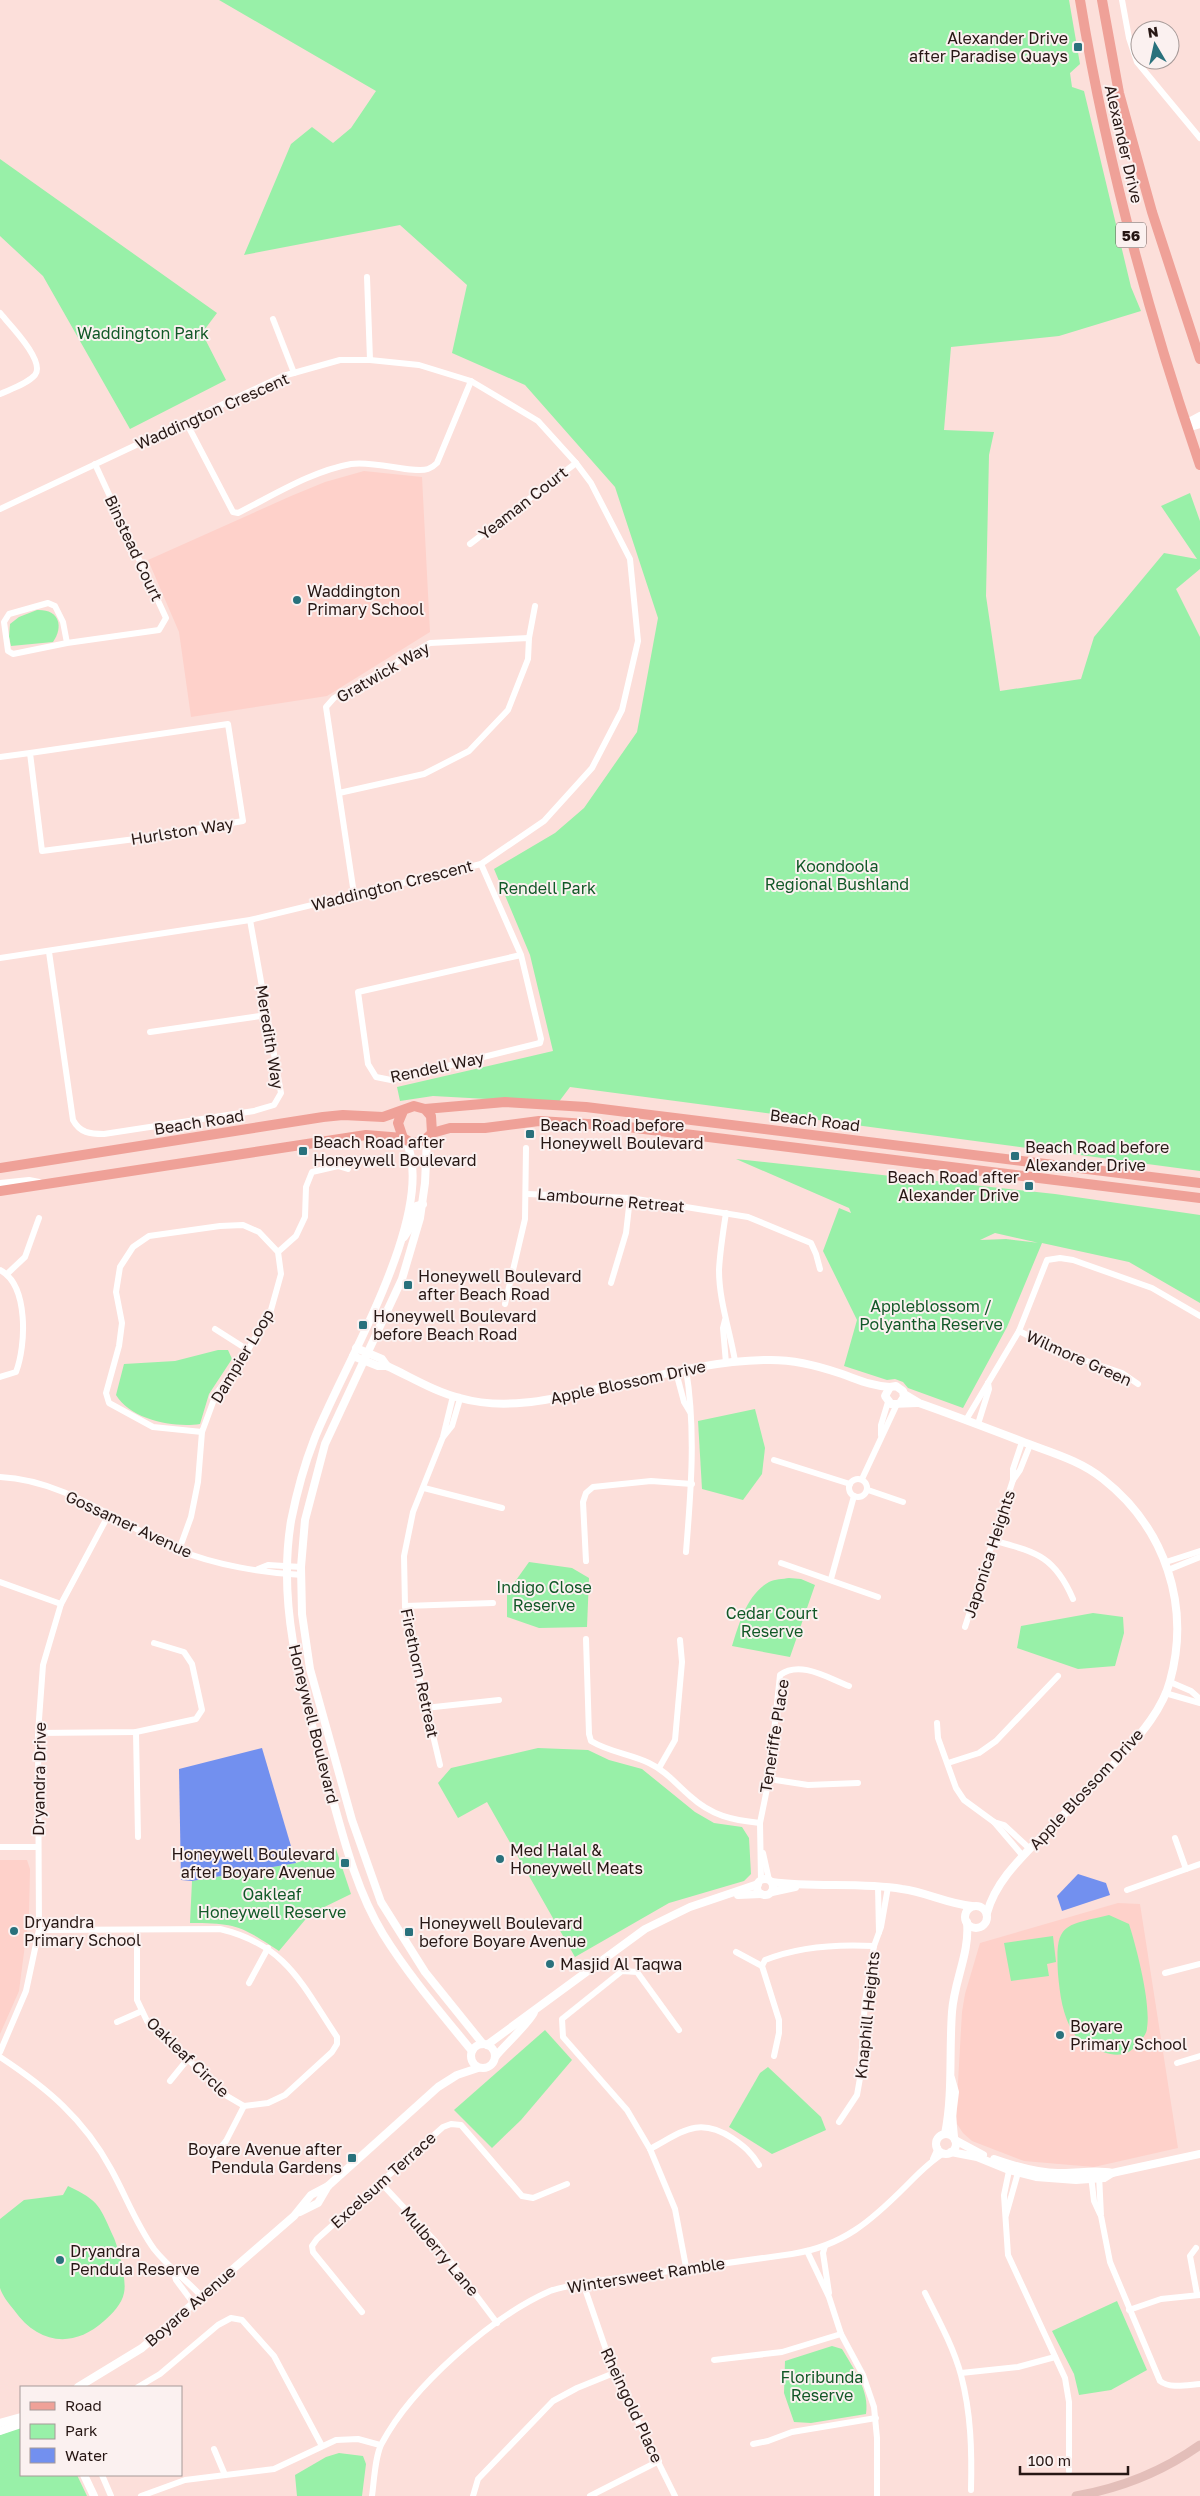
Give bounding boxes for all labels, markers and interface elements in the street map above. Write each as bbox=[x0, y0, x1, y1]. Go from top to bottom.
north arrow bbox=[1130, 20, 1180, 70]
text: N bbox=[1146, 22, 1159, 41]
place label: Alexander Drive after Paradise Quays bbox=[909, 28, 1068, 66]
marker: Alexander Drive after Paradise Quays bbox=[1072, 41, 1084, 53]
street label: Alexander Drive bbox=[1101, 83, 1147, 205]
road number: 56 bbox=[1116, 222, 1146, 248]
park label: Waddington Park bbox=[77, 323, 209, 343]
street label: Waddington Crescent bbox=[132, 368, 292, 454]
street label: Yeaman Court bbox=[475, 462, 571, 544]
street label: Binstead Court bbox=[101, 492, 167, 604]
place label: Waddington Primary School bbox=[307, 581, 424, 619]
marker: Waddington Primary School bbox=[291, 594, 303, 606]
street label: Gratwick Way bbox=[333, 637, 433, 707]
street label: Hurlston Way bbox=[129, 813, 235, 849]
street label: Waddington Crescent bbox=[309, 855, 475, 915]
park label: Koondoola Regional Bushland bbox=[765, 856, 909, 894]
park label: Rendell Park bbox=[498, 878, 596, 898]
street label: Meredith Way bbox=[252, 983, 288, 1091]
street label: Rendell Way bbox=[388, 1047, 486, 1087]
street label: Beach Road bbox=[153, 1105, 245, 1139]
street label: Beach Road bbox=[769, 1105, 861, 1135]
place label: Beach Road before Honeywell Boulevard bbox=[540, 1115, 704, 1153]
marker: Beach Road before Honeywell Boulevard bbox=[524, 1128, 536, 1140]
place label: Beach Road after Honeywell Boulevard bbox=[313, 1132, 477, 1170]
place label: Beach Road before Alexander Drive bbox=[1025, 1137, 1169, 1175]
marker: Beach Road after Honeywell Boulevard bbox=[297, 1145, 309, 1157]
marker: Beach Road before Alexander Drive bbox=[1009, 1150, 1021, 1162]
place label: Beach Road after Alexander Drive bbox=[887, 1167, 1019, 1205]
marker: Beach Road after Alexander Drive bbox=[1023, 1180, 1035, 1192]
street label: Lambourne Retreat bbox=[536, 1184, 686, 1216]
place label: Honeywell Boulevard after Beach Road bbox=[418, 1266, 582, 1304]
marker: Honeywell Boulevard after Beach Road bbox=[402, 1279, 414, 1291]
park label: Appleblossom / Polyantha Reserve bbox=[859, 1296, 1003, 1334]
street label: Dampier Loop bbox=[206, 1305, 278, 1407]
place label: Honeywell Boulevard before Beach Road bbox=[373, 1306, 537, 1344]
marker: Honeywell Boulevard before Beach Road bbox=[357, 1319, 369, 1331]
street label: Wilmore Green bbox=[1023, 1326, 1135, 1390]
street label: Apple Blossom Drive bbox=[549, 1356, 707, 1408]
street label: Gossamer Avenue bbox=[63, 1486, 195, 1562]
street label: Japonica Heights bbox=[959, 1487, 1019, 1621]
park label: Indigo Close Reserve bbox=[496, 1577, 592, 1615]
park label: Cedar Court Reserve bbox=[726, 1603, 818, 1641]
street label: Firethorn Retreat bbox=[396, 1606, 444, 1740]
street label: Honeywell Boulevard bbox=[285, 1642, 343, 1806]
street label: Teneriffe Place bbox=[755, 1678, 793, 1794]
street label: Dryandra Drive bbox=[28, 1722, 50, 1836]
street label: Apple Blossom Drive bbox=[1025, 1724, 1147, 1854]
place label: Med Halal & Honeywell Meats bbox=[510, 1840, 643, 1878]
place label: Honeywell Boulevard after Boyare Avenue bbox=[171, 1844, 335, 1882]
marker: Med Halal & Honeywell Meats bbox=[494, 1853, 506, 1865]
marker: Honeywell Boulevard after Boyare Avenue bbox=[339, 1857, 351, 1869]
park label: Oakleaf Honeywell Reserve bbox=[198, 1884, 346, 1922]
place label: Dryandra Primary School bbox=[24, 1912, 141, 1950]
place label: Honeywell Boulevard before Boyare Avenue bbox=[419, 1913, 586, 1951]
marker: Dryandra Primary School bbox=[8, 1925, 20, 1937]
marker: Honeywell Boulevard before Boyare Avenue bbox=[403, 1926, 415, 1938]
street label: Knaphill Heights bbox=[850, 1950, 884, 2080]
place label: Masjid Al Taqwa bbox=[560, 1954, 682, 1974]
marker: Masjid Al Taqwa bbox=[544, 1958, 556, 1970]
street label: Oakleaf Circle bbox=[142, 2013, 234, 2101]
place label: Boyare Primary School bbox=[1070, 2016, 1187, 2054]
marker: Boyare Primary School bbox=[1054, 2029, 1066, 2041]
street label: Excelsum Terrace bbox=[326, 2127, 440, 2233]
place label: Boyare Avenue after Pendula Gardens bbox=[188, 2139, 342, 2177]
marker: Boyare Avenue after Pendula Gardens bbox=[346, 2152, 358, 2164]
street label: Mulberry Lane bbox=[397, 2202, 483, 2300]
place label: Dryandra Pendula Reserve bbox=[70, 2241, 200, 2279]
street label: Wintersweet Ramble bbox=[566, 2253, 726, 2297]
marker: Dryandra Pendula Reserve bbox=[54, 2254, 66, 2266]
street label: Boyare Avenue bbox=[141, 2261, 239, 2351]
street label: Rheingold Place bbox=[597, 2344, 667, 2466]
park label: Floribunda Reserve bbox=[781, 2367, 863, 2405]
legend bbox=[20, 2386, 182, 2476]
text: Road bbox=[65, 2396, 102, 2414]
text: Park bbox=[65, 2421, 98, 2439]
scale bar bbox=[1020, 2444, 1128, 2476]
text: Water bbox=[65, 2446, 108, 2464]
text: 100 m bbox=[1028, 2451, 1071, 2469]

